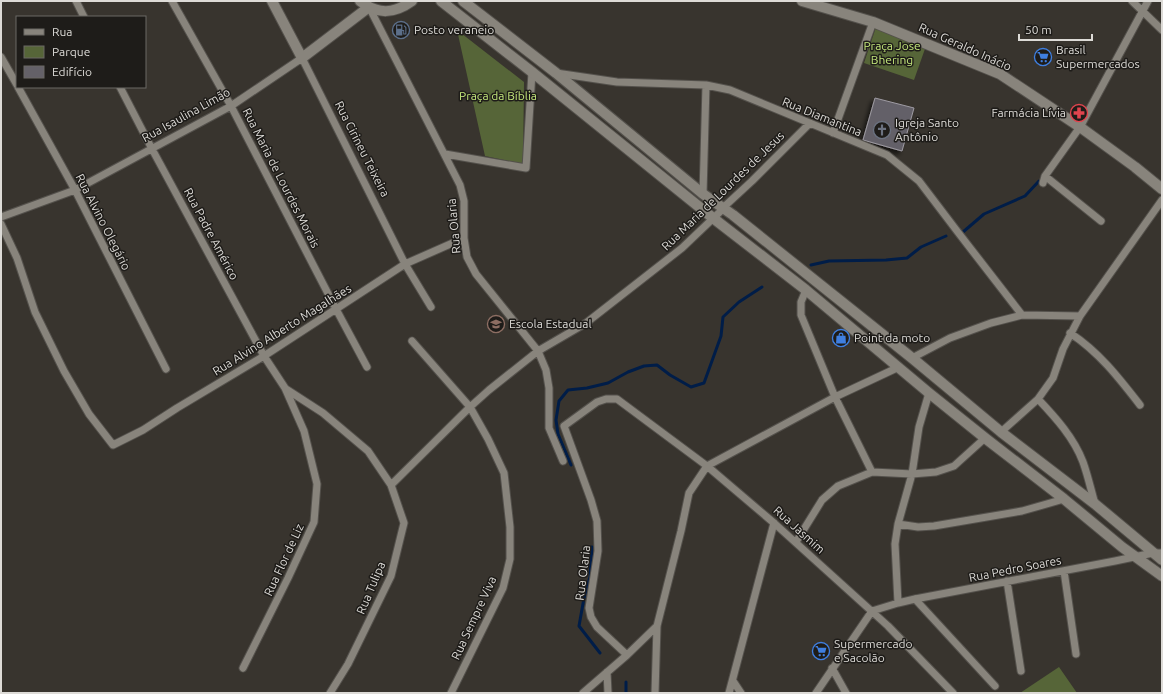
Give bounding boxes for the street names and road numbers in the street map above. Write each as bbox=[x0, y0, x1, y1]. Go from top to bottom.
street label: Rua Geraldo Inácio bbox=[917, 20, 1014, 73]
street label: Rua Isaulina Limão bbox=[139, 85, 232, 144]
street label: Rua Diamantina bbox=[780, 95, 864, 138]
street label: Rua Cirineu Teixeira bbox=[333, 99, 392, 199]
street label: Rua Maria de Lourdes Morais bbox=[240, 106, 322, 250]
street label: Rua Maria de Lourdes de Jesus bbox=[659, 129, 786, 253]
street label: Rua Alvino Olegário bbox=[74, 172, 133, 272]
street label: Rua Padre Américo bbox=[182, 186, 241, 282]
street label: Rua Olaria bbox=[445, 198, 462, 254]
street label: Rua Alvino Alberto Magalhães bbox=[210, 281, 353, 378]
street label: Rua Jasmim bbox=[771, 503, 828, 556]
street label: Rua Flor de Liz bbox=[261, 521, 306, 598]
street label: Rua Olaria bbox=[573, 545, 592, 601]
street label: Rua Pedro Soares bbox=[968, 553, 1062, 584]
street label: Rua Tulipa bbox=[354, 560, 387, 616]
street label: Rua Sempre Viva bbox=[449, 574, 499, 661]

